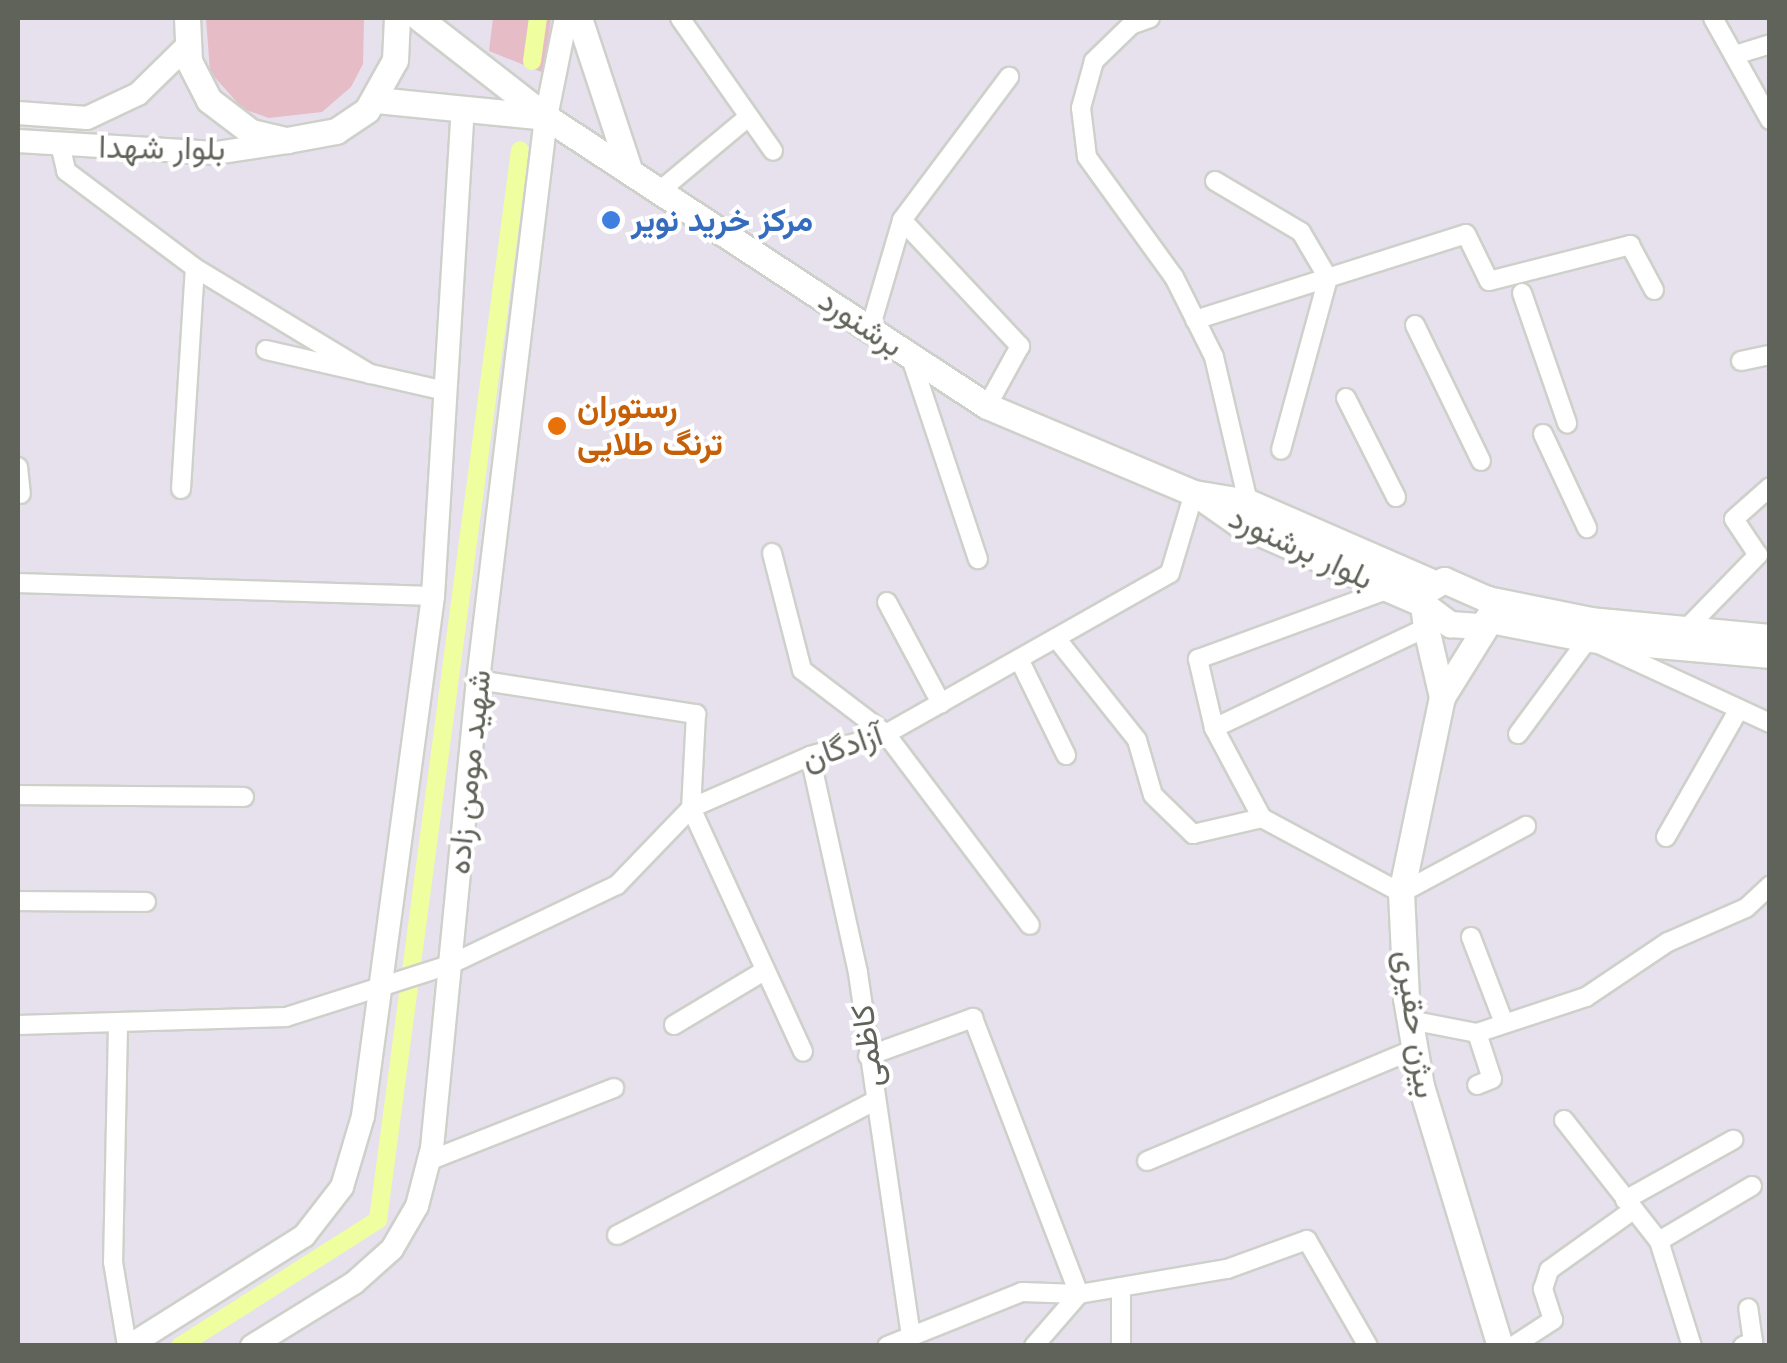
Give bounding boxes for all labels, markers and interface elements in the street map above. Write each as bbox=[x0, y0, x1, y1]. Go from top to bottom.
street label: بلوار شهدا bbox=[98, 128, 226, 168]
place label: مرکز خرید نویر bbox=[631, 201, 813, 239]
marker: مرکز خرید نویر bbox=[600, 209, 622, 231]
street label: برشنورد bbox=[812, 281, 910, 365]
place label: رستوران ترنگ طلایی bbox=[577, 389, 723, 464]
marker: رستوران ترنگ طلایی bbox=[546, 415, 568, 437]
street label: بلوار برشنورد bbox=[1223, 498, 1379, 598]
street label: شهید مومن زاده bbox=[439, 668, 499, 876]
street label: آزادگان bbox=[797, 715, 887, 779]
street label: بیژن حقیری bbox=[1387, 947, 1445, 1101]
street label: کاظمی bbox=[843, 1002, 891, 1090]

